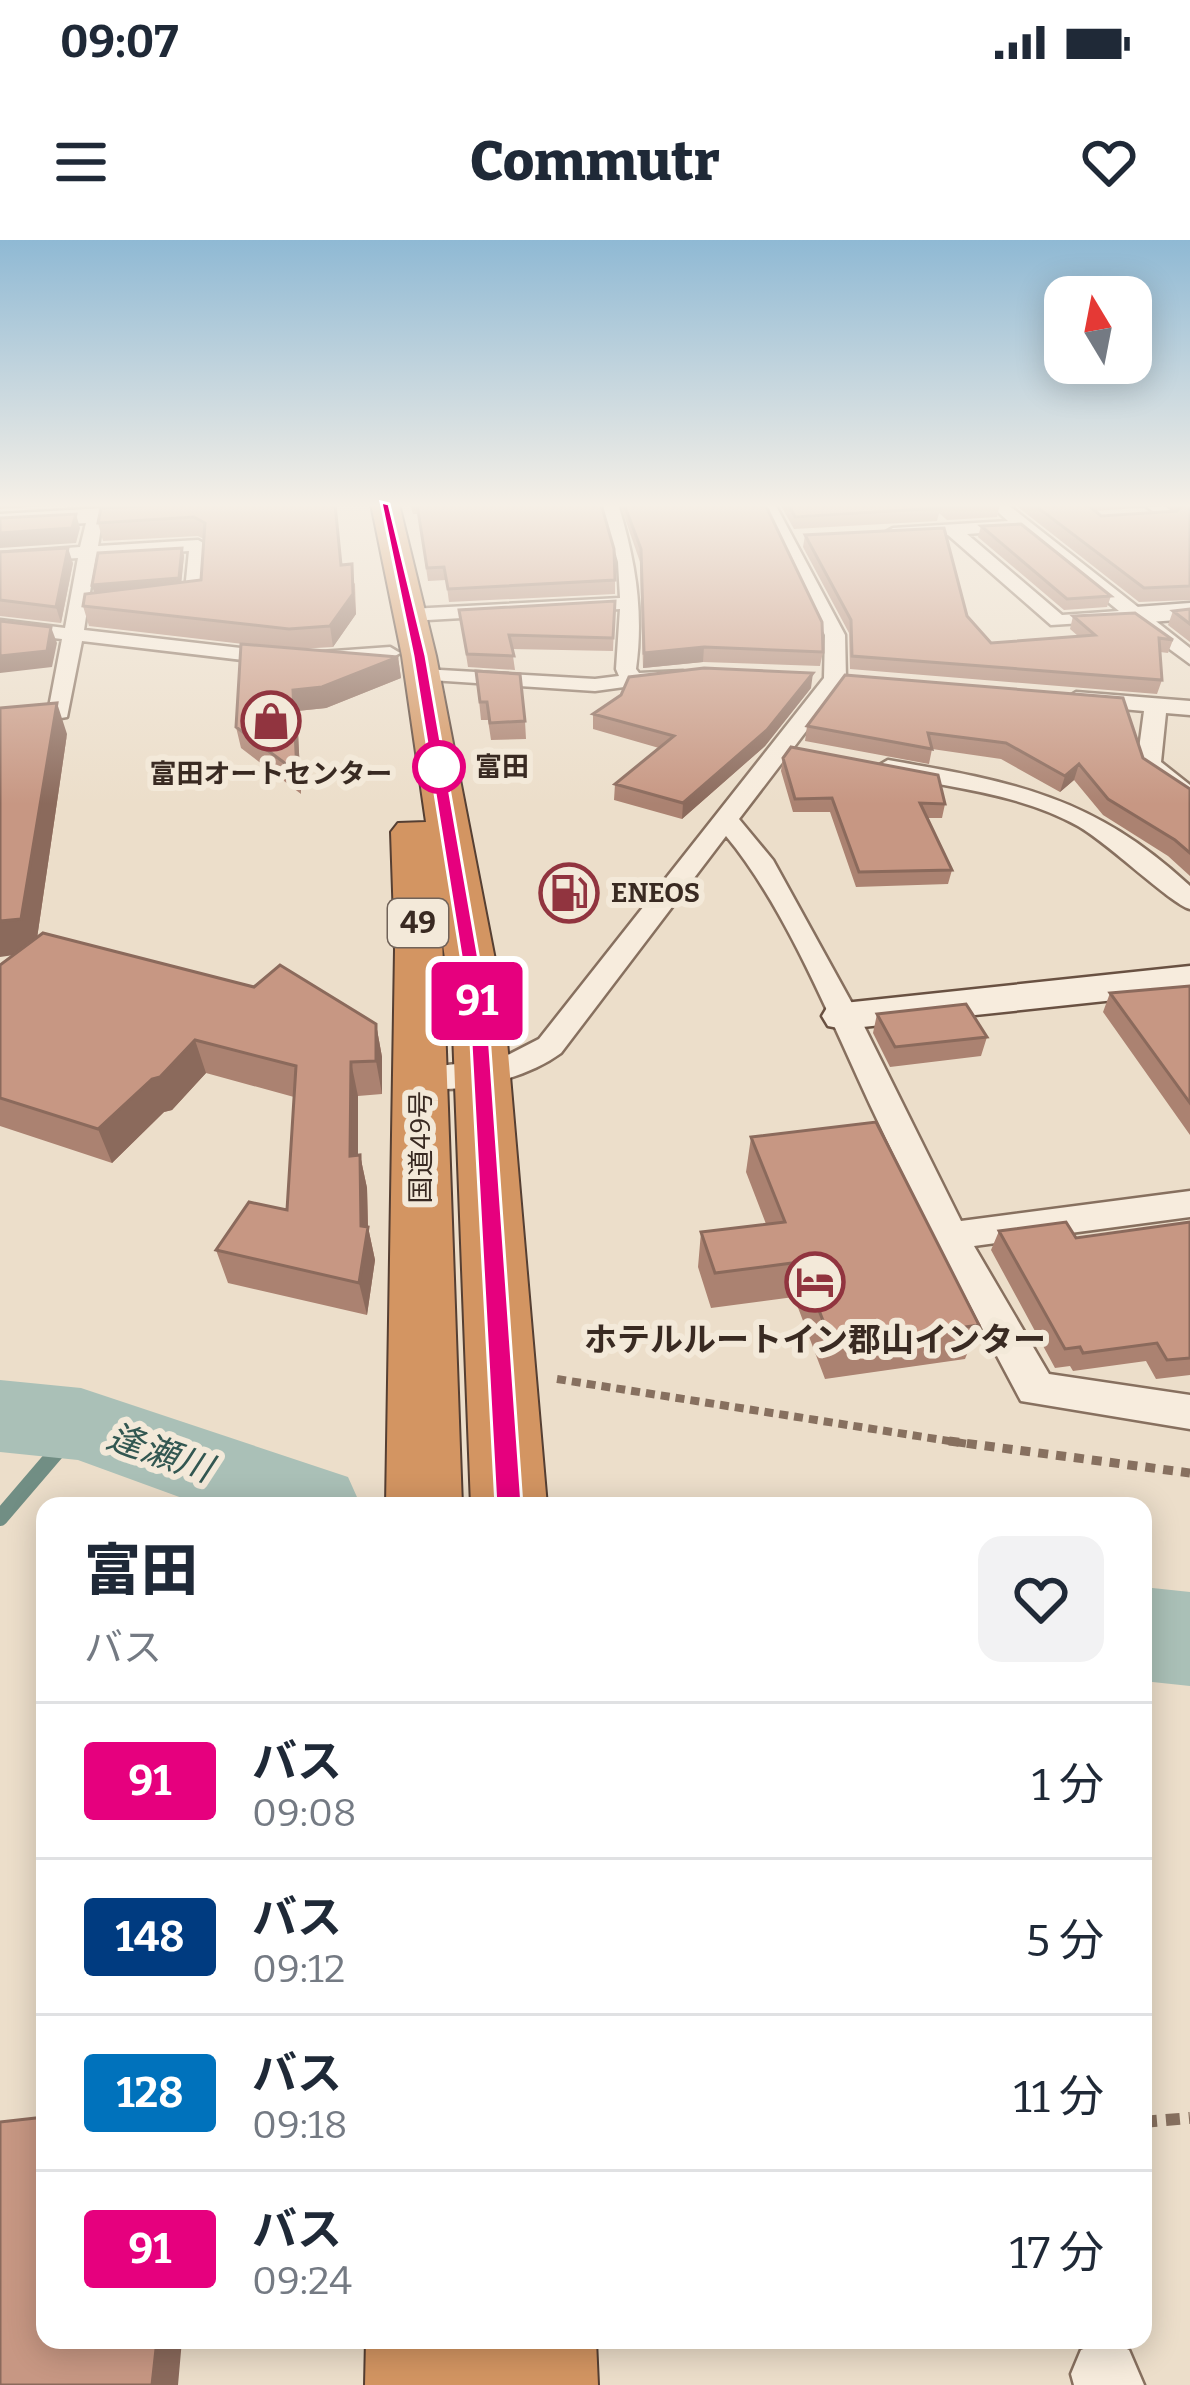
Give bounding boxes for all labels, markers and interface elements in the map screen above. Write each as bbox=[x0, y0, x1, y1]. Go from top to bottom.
text: 09:07 bbox=[60, 15, 178, 69]
icon: menu bbox=[48, 129, 114, 195]
icon: heart bbox=[1076, 129, 1142, 195]
text: Commutr bbox=[470, 130, 720, 194]
north arrow bbox=[1044, 276, 1152, 384]
map controls bbox=[1044, 276, 1152, 384]
shop icon: 富田オートセンター bbox=[240, 690, 302, 752]
marker: 富田 bbox=[414, 742, 464, 792]
place label: 富田 bbox=[475, 751, 529, 783]
place label: 富田オートセンター bbox=[150, 758, 393, 790]
fuel station icon: ENEOS bbox=[538, 862, 600, 924]
place label: ENEOS bbox=[611, 877, 700, 909]
road number: 49 bbox=[388, 899, 448, 947]
line badge: 91 bbox=[423, 962, 531, 1040]
text: 91 bbox=[456, 976, 498, 1026]
street label: 国道49号 bbox=[405, 1091, 437, 1203]
hotel icon: ホテルルートイン郡山インター bbox=[784, 1251, 846, 1313]
place label: ホテルルートイン郡山インター bbox=[584, 1320, 1046, 1360]
water label: 逢瀬川 bbox=[101, 1415, 222, 1493]
button: heart bbox=[978, 1536, 1104, 1662]
text: 富田 bbox=[84, 1537, 198, 1605]
text: バス bbox=[84, 1625, 162, 1671]
text: バス bbox=[252, 1735, 342, 1789]
text: 91 bbox=[129, 1756, 171, 1806]
text: 1 分 bbox=[1032, 1758, 1104, 1812]
text: 09:08 bbox=[252, 1790, 357, 1836]
text: バス bbox=[252, 1891, 342, 1945]
text: 148 bbox=[115, 1912, 185, 1962]
text: 5 分 bbox=[1026, 1914, 1104, 1968]
text: 09:12 bbox=[252, 1946, 345, 1992]
text: バス bbox=[252, 2047, 342, 2101]
text: 128 bbox=[116, 2068, 184, 2118]
text: 11 分 bbox=[1013, 2070, 1104, 2124]
text: 09:18 bbox=[252, 2102, 347, 2148]
text: バス bbox=[252, 2203, 342, 2257]
text: 91 bbox=[129, 2224, 171, 2274]
text: 17 分 bbox=[1010, 2226, 1104, 2280]
text: 09:24 bbox=[252, 2258, 352, 2304]

